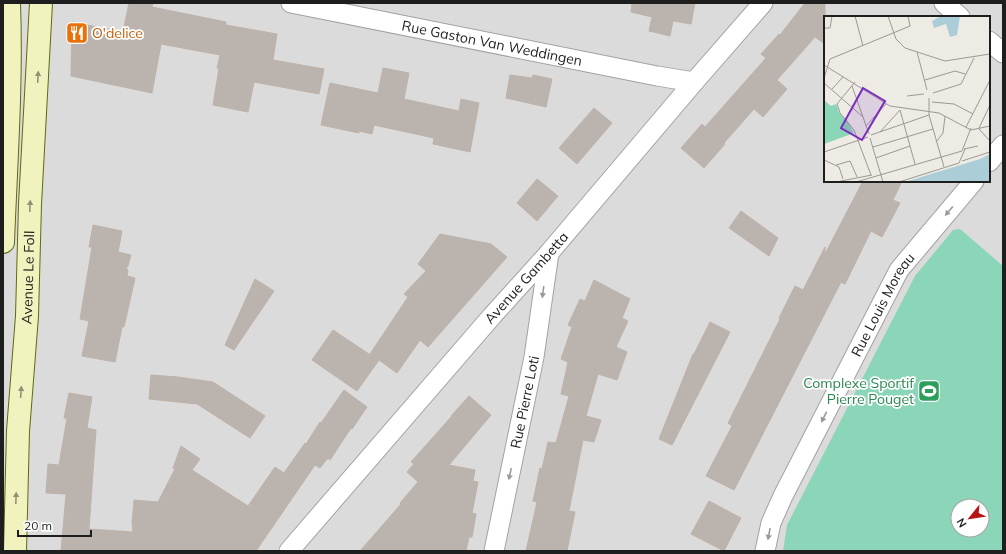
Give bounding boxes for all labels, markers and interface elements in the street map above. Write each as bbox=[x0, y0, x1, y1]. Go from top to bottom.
street label: Rue Gaston Van Weddingen bbox=[400, 16, 584, 70]
inset map bbox=[824, 16, 990, 182]
restaurant icon: O'delice bbox=[64, 20, 90, 46]
place label: O'delice bbox=[92, 24, 143, 42]
one-way arrow bbox=[34, 70, 41, 83]
one-way arrow bbox=[27, 199, 33, 212]
one-way arrow bbox=[944, 206, 953, 216]
street label: Avenue Gambetta bbox=[480, 228, 572, 327]
street label: Avenue Le Foll bbox=[17, 230, 38, 325]
street label: Rue Louis Moreau bbox=[847, 249, 919, 360]
one-way arrow bbox=[540, 285, 546, 298]
street label: Rue Pierre Loti bbox=[506, 354, 543, 450]
place label: Complexe Sportif Pierre Pouget bbox=[803, 374, 914, 408]
sports icon: Complexe Sportif Pierre Pouget bbox=[916, 378, 942, 404]
one-way arrow bbox=[18, 386, 25, 398]
one-way arrow bbox=[821, 411, 827, 423]
one-way arrow bbox=[506, 468, 512, 480]
one-way arrow bbox=[13, 491, 19, 504]
north arrow bbox=[950, 498, 990, 538]
scale bar bbox=[18, 512, 91, 538]
text: N bbox=[953, 516, 969, 530]
text: 20 m bbox=[24, 518, 52, 533]
one-way arrow bbox=[765, 528, 771, 540]

